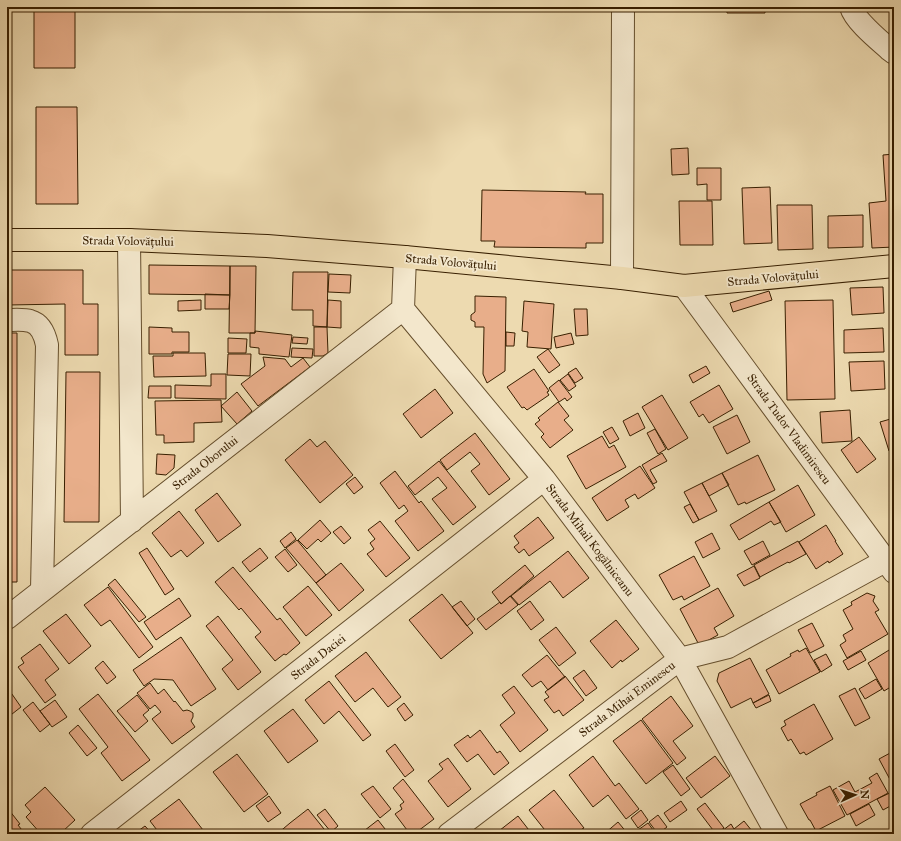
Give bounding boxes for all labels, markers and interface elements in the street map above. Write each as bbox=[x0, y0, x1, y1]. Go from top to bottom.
street label: Strada Volovățului bbox=[82, 233, 175, 249]
street label: Strada Volovățului bbox=[405, 251, 498, 273]
street label: Strada Volovățului bbox=[727, 267, 820, 289]
street label: Strada Tudor Vladimirescu bbox=[744, 371, 834, 487]
street label: Strada Oborului bbox=[169, 433, 241, 493]
street label: Strada Mihail Kogălniceanu bbox=[542, 481, 637, 600]
street label: Strada Daciei bbox=[288, 631, 349, 683]
street label: Strada Mihai Eminescu bbox=[576, 658, 678, 740]
north arrow bbox=[835, 775, 875, 815]
text: N bbox=[858, 789, 871, 800]

